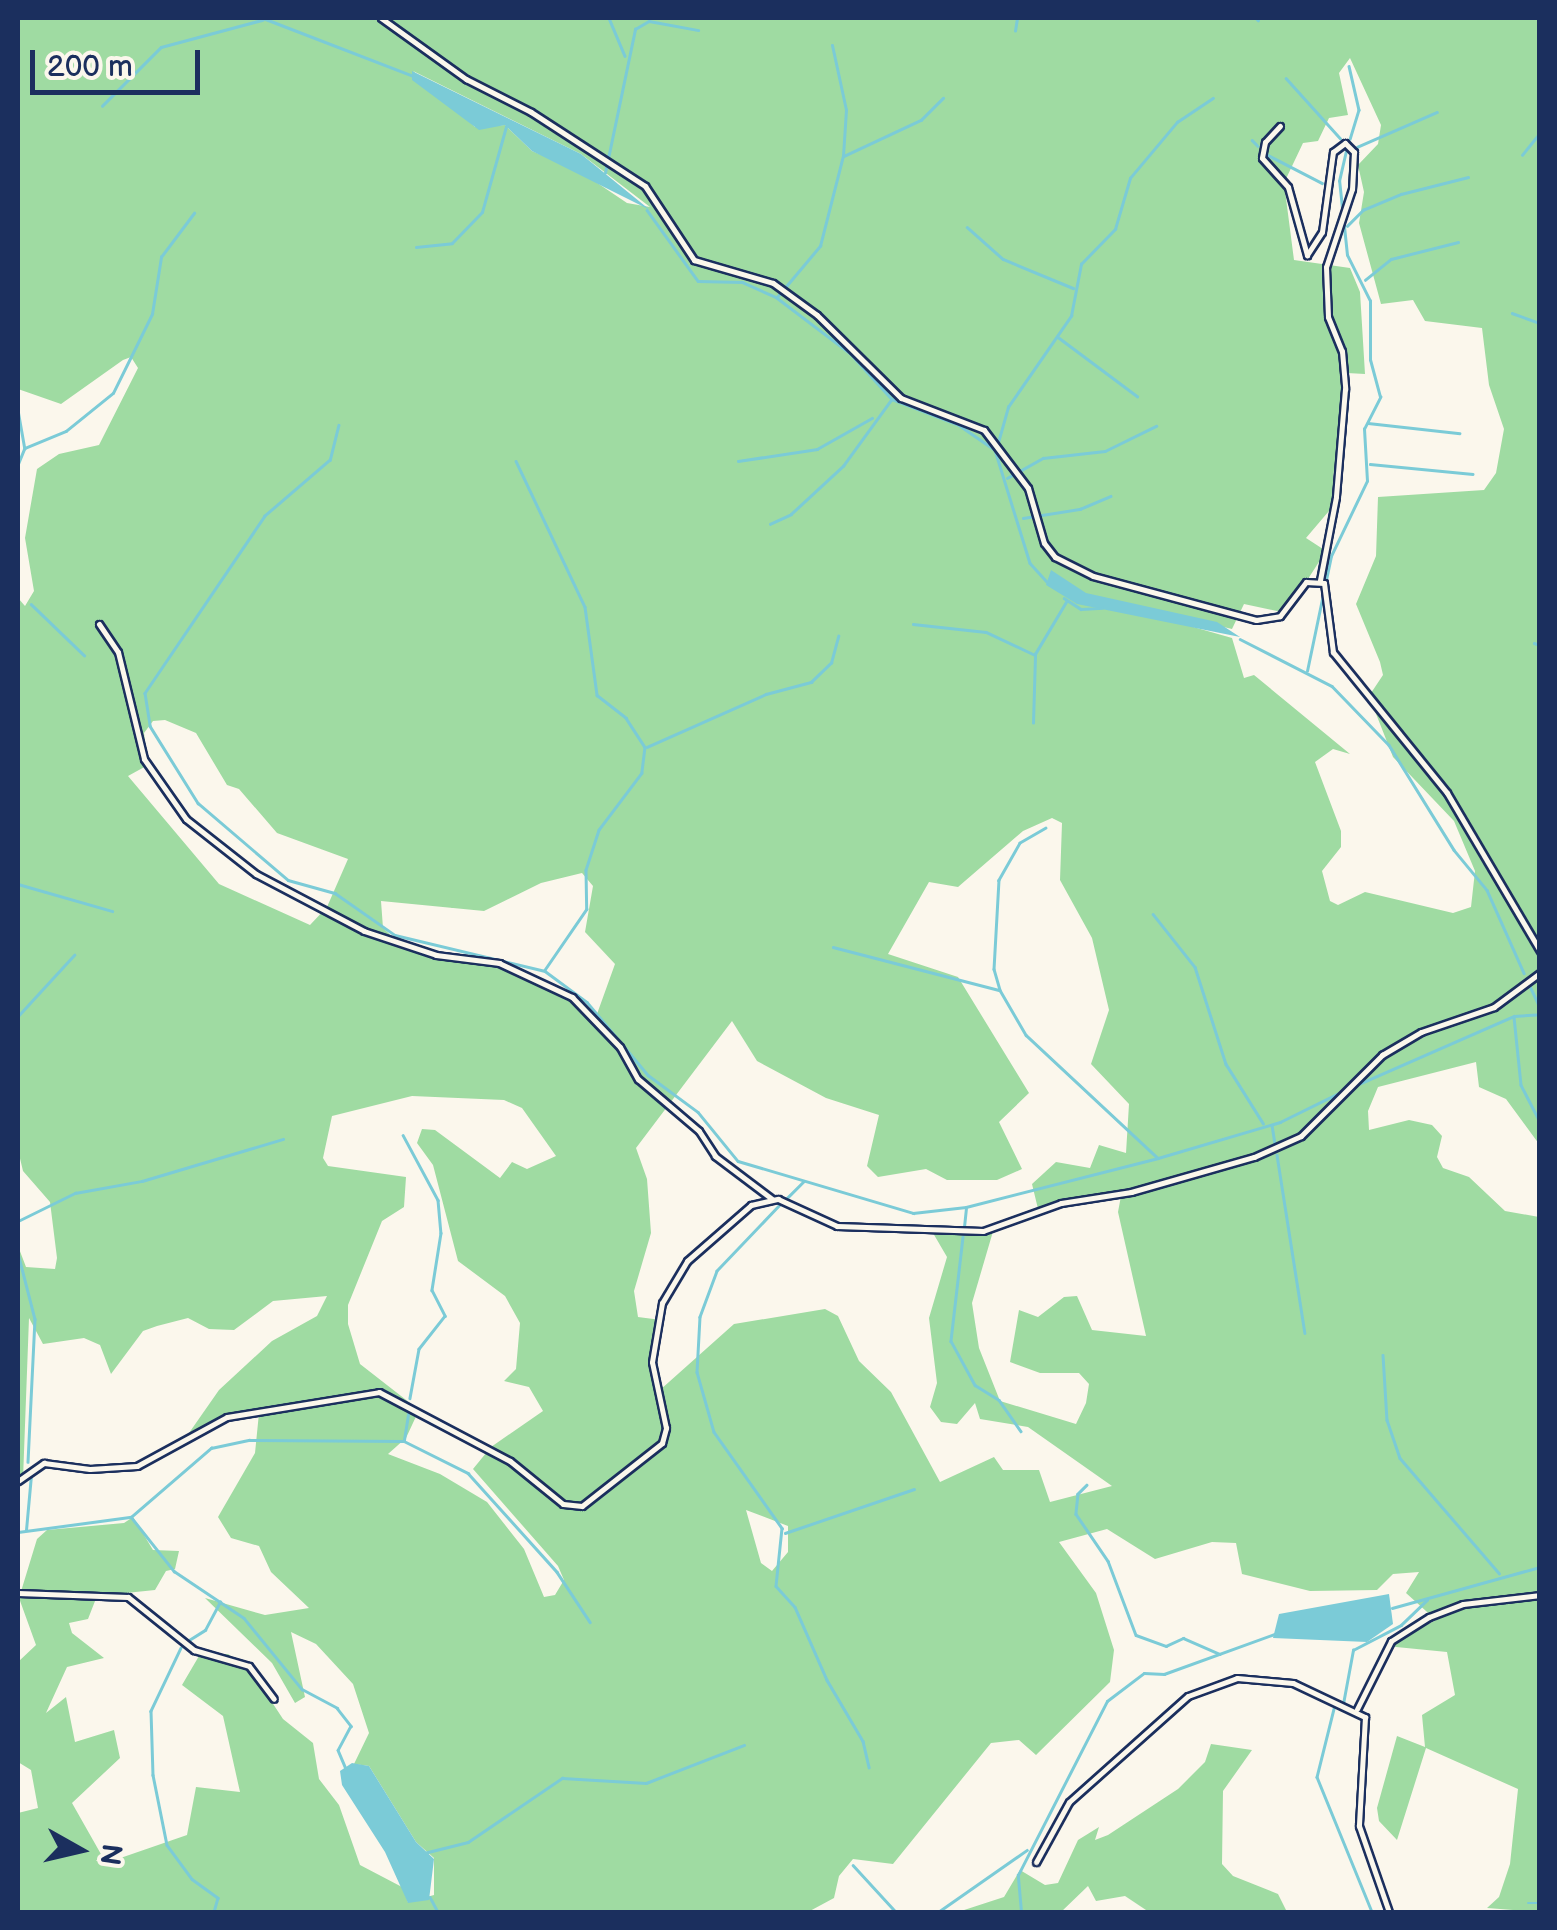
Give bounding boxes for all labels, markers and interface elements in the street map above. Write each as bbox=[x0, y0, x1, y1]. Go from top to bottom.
scale bar bbox=[35, 30, 205, 92]
text: 200 m bbox=[47, 49, 133, 85]
north arrow bbox=[30, 1800, 130, 1900]
text: N bbox=[92, 1842, 128, 1867]

